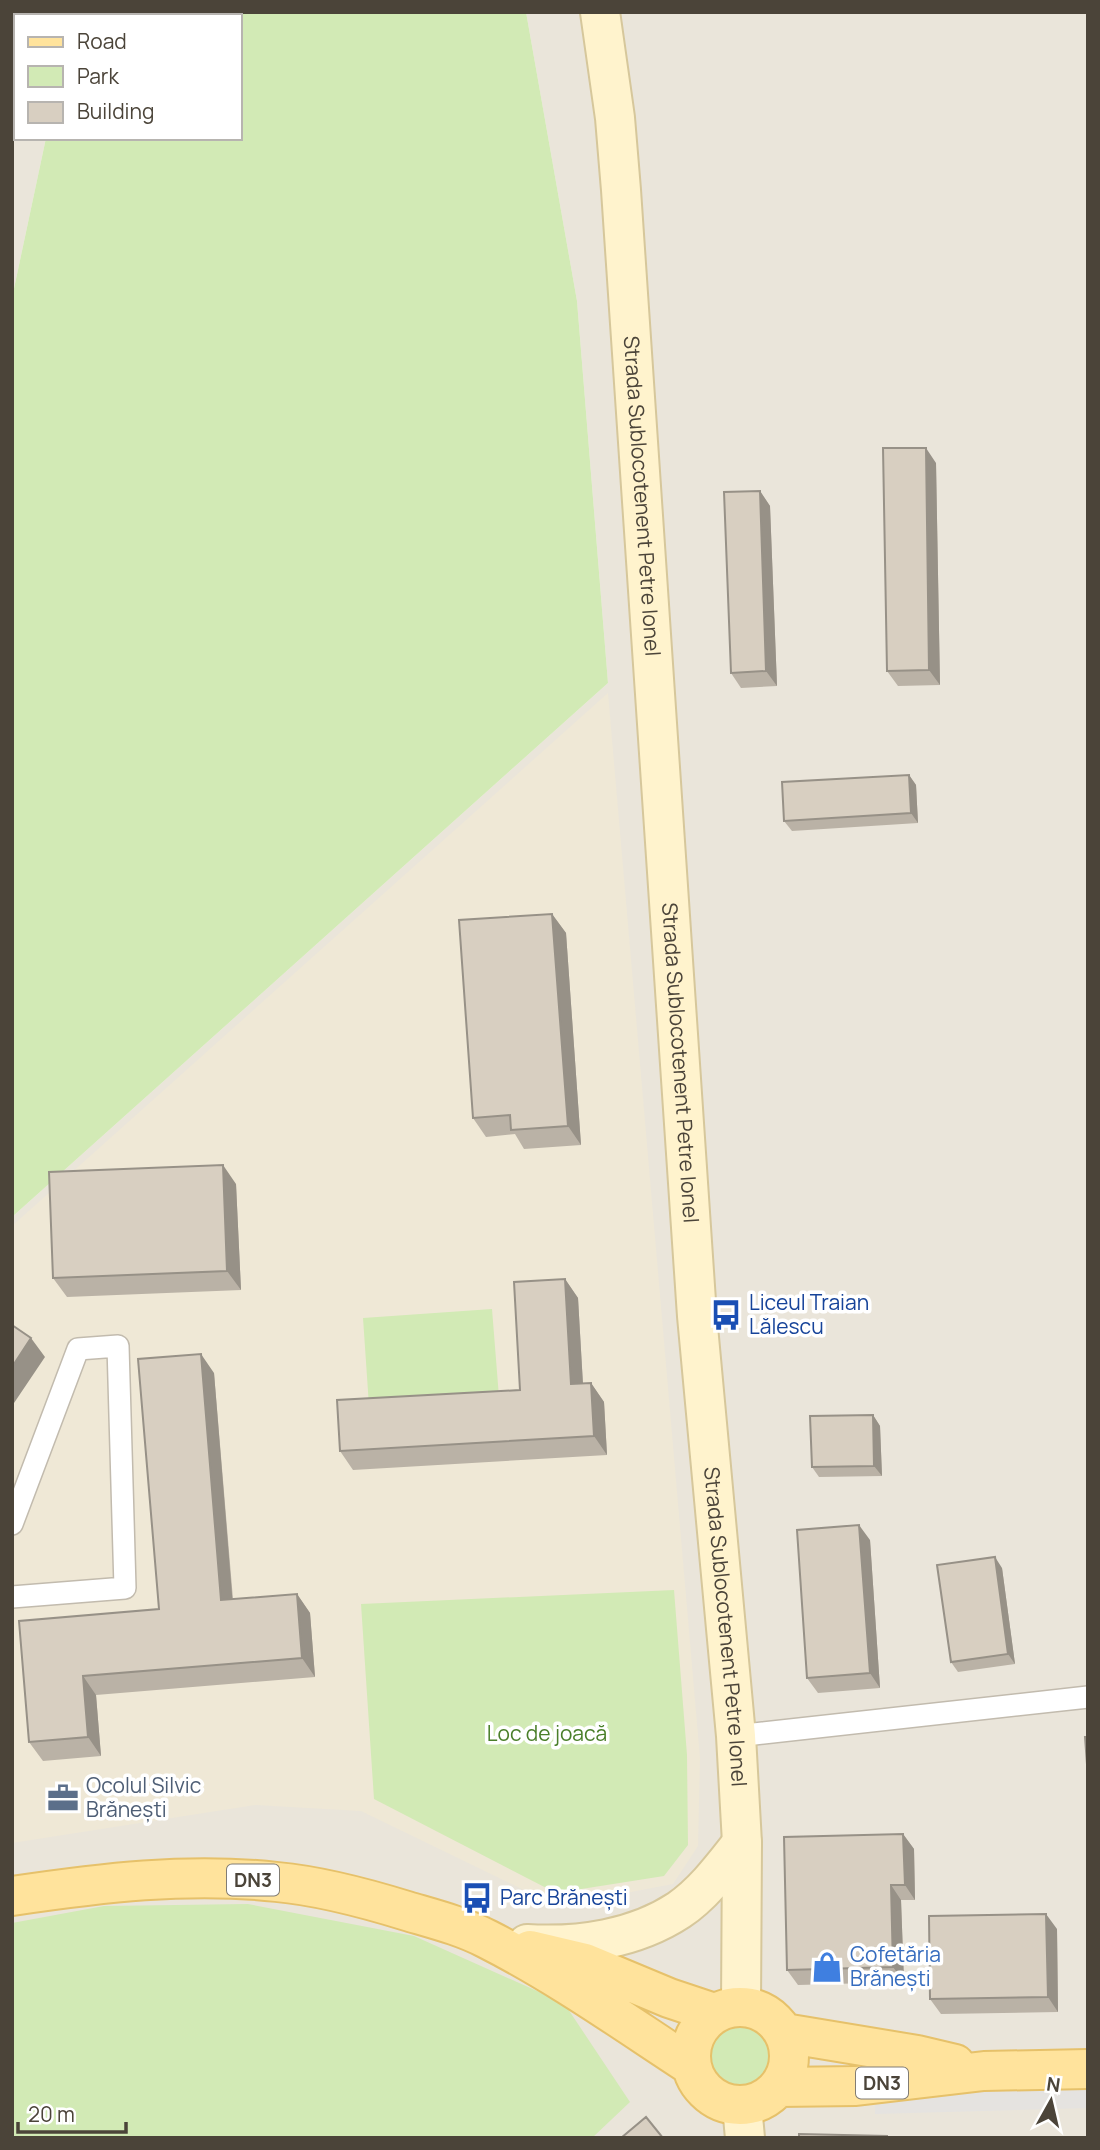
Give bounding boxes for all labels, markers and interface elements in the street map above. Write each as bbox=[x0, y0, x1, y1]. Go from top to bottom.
legend bbox=[14, 14, 242, 140]
text: Road bbox=[77, 27, 127, 55]
text: Park bbox=[77, 62, 119, 90]
text: Building bbox=[77, 97, 154, 125]
street label: Strada Sublocotenent Petre Ionel bbox=[618, 335, 667, 657]
street label: Strada Sublocotenent Petre Ionel bbox=[656, 902, 706, 1224]
place label: Liceul Traian Lălescu bbox=[749, 1288, 869, 1340]
bus stop icon: Liceul Traian Lălescu bbox=[709, 1298, 743, 1332]
street label: Strada Sublocotenent Petre Ionel bbox=[698, 1466, 754, 1787]
park label: Loc de joacă bbox=[487, 1719, 607, 1747]
place label: Ocolul Silvic Brănești bbox=[86, 1771, 201, 1823]
office icon: Ocolul Silvic Brănești bbox=[46, 1781, 80, 1815]
road number: DN3 bbox=[227, 1864, 279, 1896]
bus stop icon: Parc Brănești bbox=[460, 1881, 494, 1915]
place label: Parc Brănești bbox=[500, 1883, 628, 1911]
place label: Cofetăria Brănești bbox=[850, 1940, 941, 1992]
shop icon: Cofetăria Brănești bbox=[810, 1950, 844, 1984]
north arrow bbox=[1016, 2066, 1086, 2136]
road number: DN3 bbox=[856, 2068, 908, 2098]
text: N bbox=[1045, 2070, 1062, 2098]
scale bar bbox=[18, 2090, 126, 2134]
text: 20 m bbox=[28, 2100, 75, 2128]

